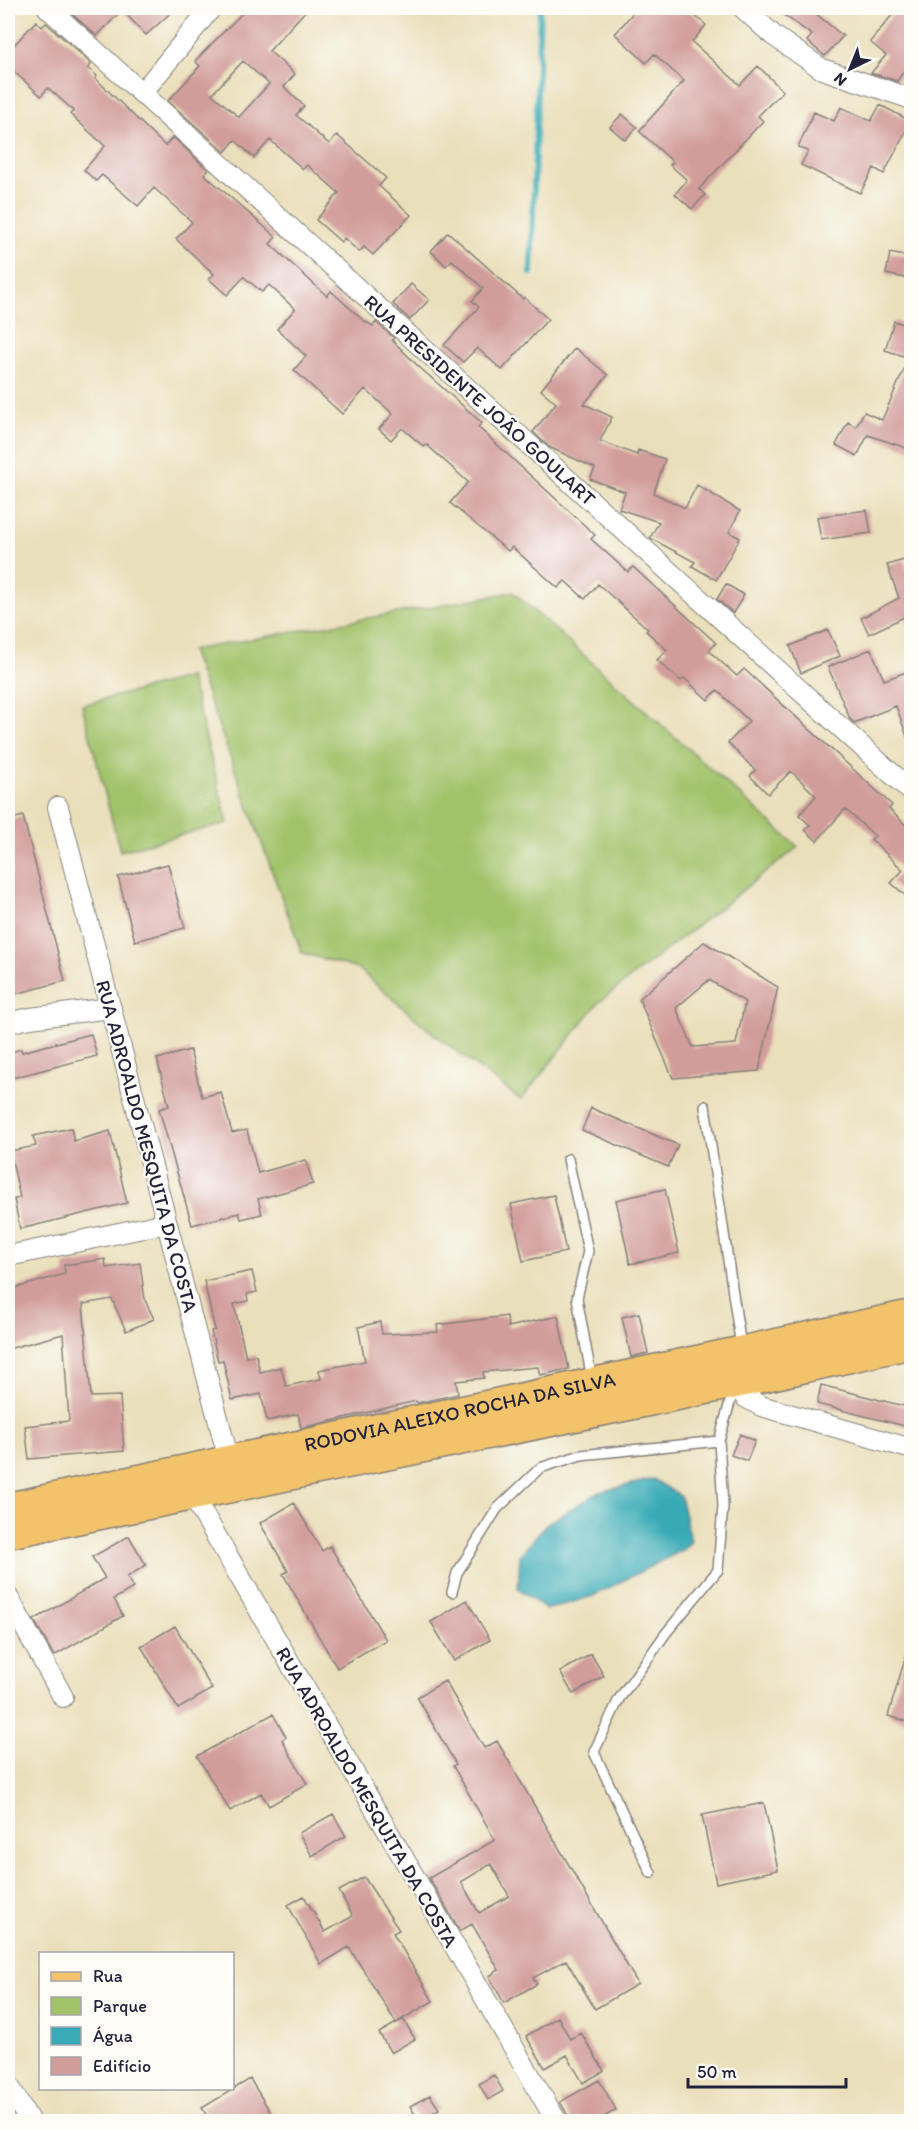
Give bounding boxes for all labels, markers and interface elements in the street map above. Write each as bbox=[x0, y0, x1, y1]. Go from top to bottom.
north arrow bbox=[820, 39, 880, 99]
text: N bbox=[830, 69, 851, 90]
street label: RUA PRESIDENTE JOÃO GOULART bbox=[359, 289, 601, 511]
street label: RUA ADROALDO MESQUITA DA COSTA bbox=[91, 977, 203, 1315]
street label: RODOVIA ALEIXO ROCHA DA SILVA bbox=[302, 1367, 618, 1456]
street label: RUA ADROALDO MESQUITA DA COSTA bbox=[271, 1642, 463, 1952]
legend bbox=[39, 1952, 234, 2090]
text: Rua bbox=[93, 1965, 123, 1987]
text: Parque bbox=[93, 1995, 147, 2017]
text: Água bbox=[93, 2025, 133, 2047]
scale bar bbox=[688, 2051, 846, 2089]
text: Edifício bbox=[93, 2055, 151, 2077]
text: 50 m bbox=[697, 2061, 737, 2083]

